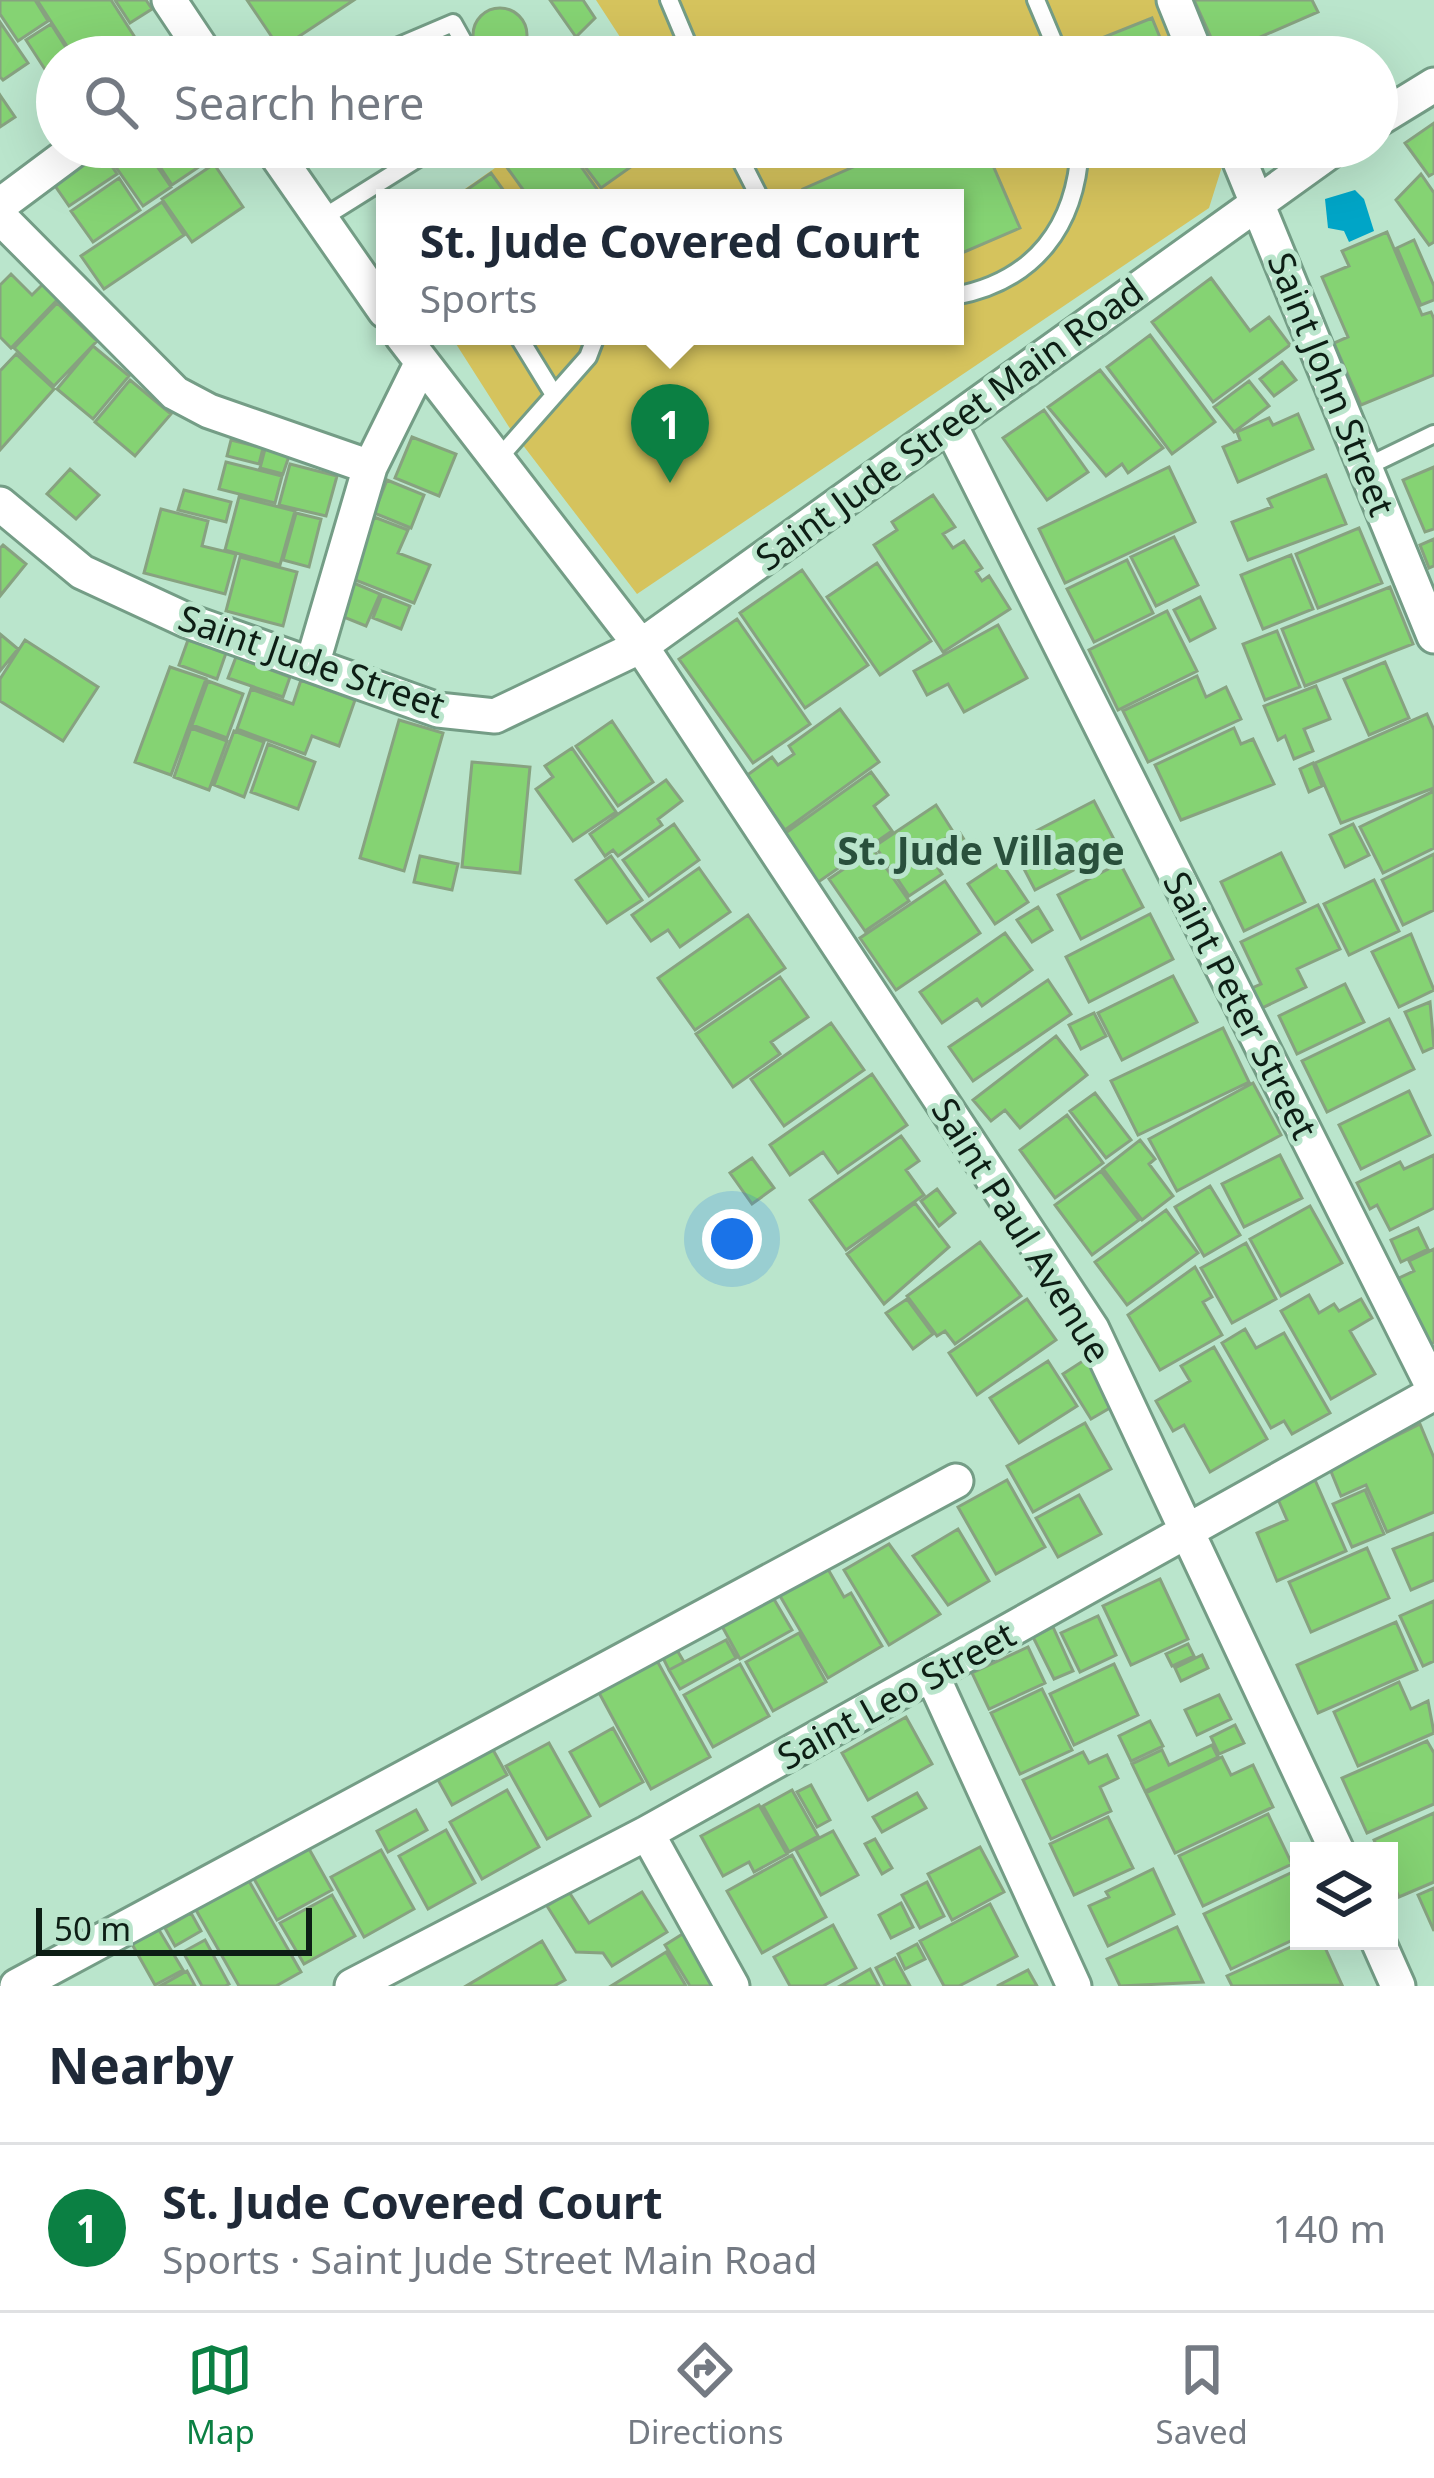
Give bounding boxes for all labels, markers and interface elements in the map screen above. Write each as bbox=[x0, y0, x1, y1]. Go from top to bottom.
search box bbox=[36, 36, 1398, 168]
icon: search bbox=[78, 69, 144, 135]
text: Search here bbox=[174, 72, 424, 133]
popup bbox=[376, 189, 964, 345]
text: St. Jude Covered Court bbox=[420, 210, 920, 271]
street label: Saint John Street bbox=[1257, 245, 1407, 523]
street label: Saint Jude Street Main Road bbox=[745, 267, 1153, 581]
text: Sports bbox=[420, 271, 538, 324]
pin: 1 bbox=[631, 384, 709, 483]
street label: Saint Jude Street bbox=[172, 593, 452, 729]
district label: St. Jude Village bbox=[837, 823, 1125, 876]
street label: Saint Peter Street bbox=[1152, 863, 1330, 1147]
street label: Saint Paul Avenue bbox=[921, 1088, 1123, 1372]
your location bbox=[702, 1209, 762, 1269]
street label: Saint Leo Street bbox=[768, 1609, 1024, 1781]
map controls bbox=[1290, 1842, 1398, 1950]
button: layers bbox=[1290, 1842, 1398, 1950]
scale bar bbox=[36, 1902, 312, 1955]
text: 50 m bbox=[54, 1906, 131, 1951]
text: Nearby bbox=[48, 2029, 234, 2099]
text: St. Jude Covered Court bbox=[162, 2171, 663, 2232]
text: 1 bbox=[76, 2201, 98, 2254]
text: 140 m bbox=[1272, 2201, 1386, 2254]
text: Sports · Saint Jude Street Main Road bbox=[162, 2232, 817, 2285]
tab: Map bbox=[186, 2337, 255, 2454]
tab: Directions bbox=[627, 2337, 784, 2454]
tab: Saved bbox=[1156, 2337, 1248, 2454]

